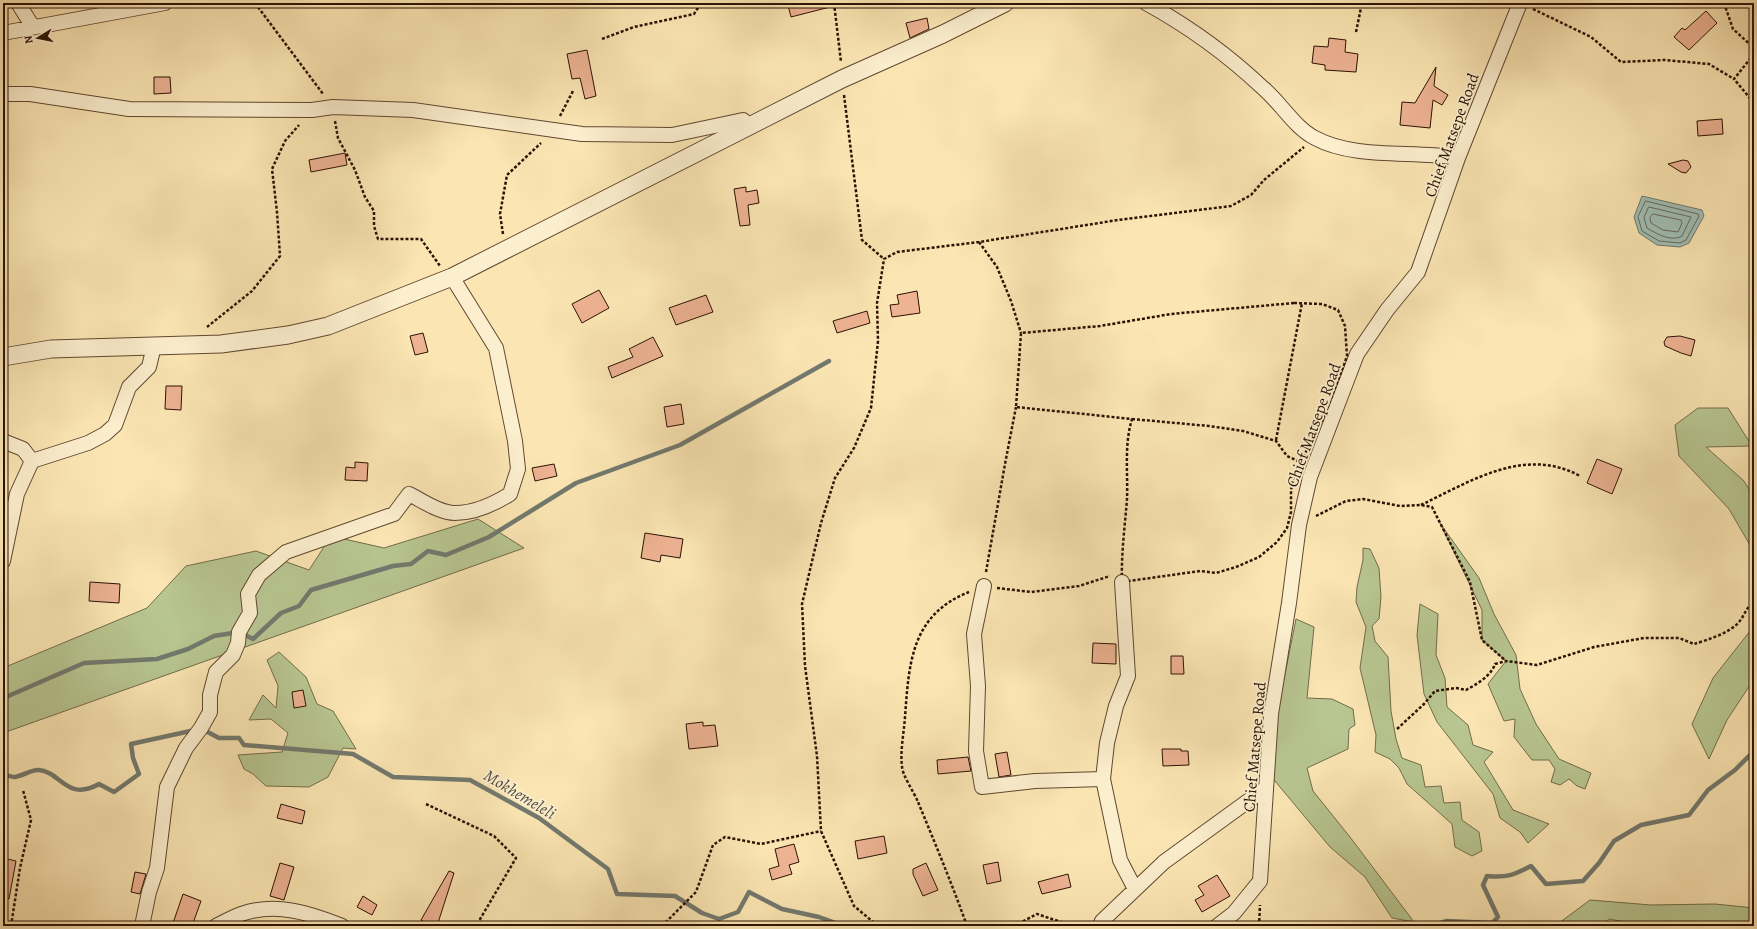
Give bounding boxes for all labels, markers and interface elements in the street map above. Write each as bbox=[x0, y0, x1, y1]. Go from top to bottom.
north arrow bbox=[18, 18, 58, 58]
text: N bbox=[21, 34, 37, 45]
street label: Chief Matsepe Road bbox=[1419, 70, 1485, 200]
street label: Chief Matsepe Road bbox=[1281, 360, 1347, 490]
street label: Chief Matsepe Road bbox=[1238, 681, 1272, 813]
water label: Mokhemeleli bbox=[479, 764, 560, 825]

